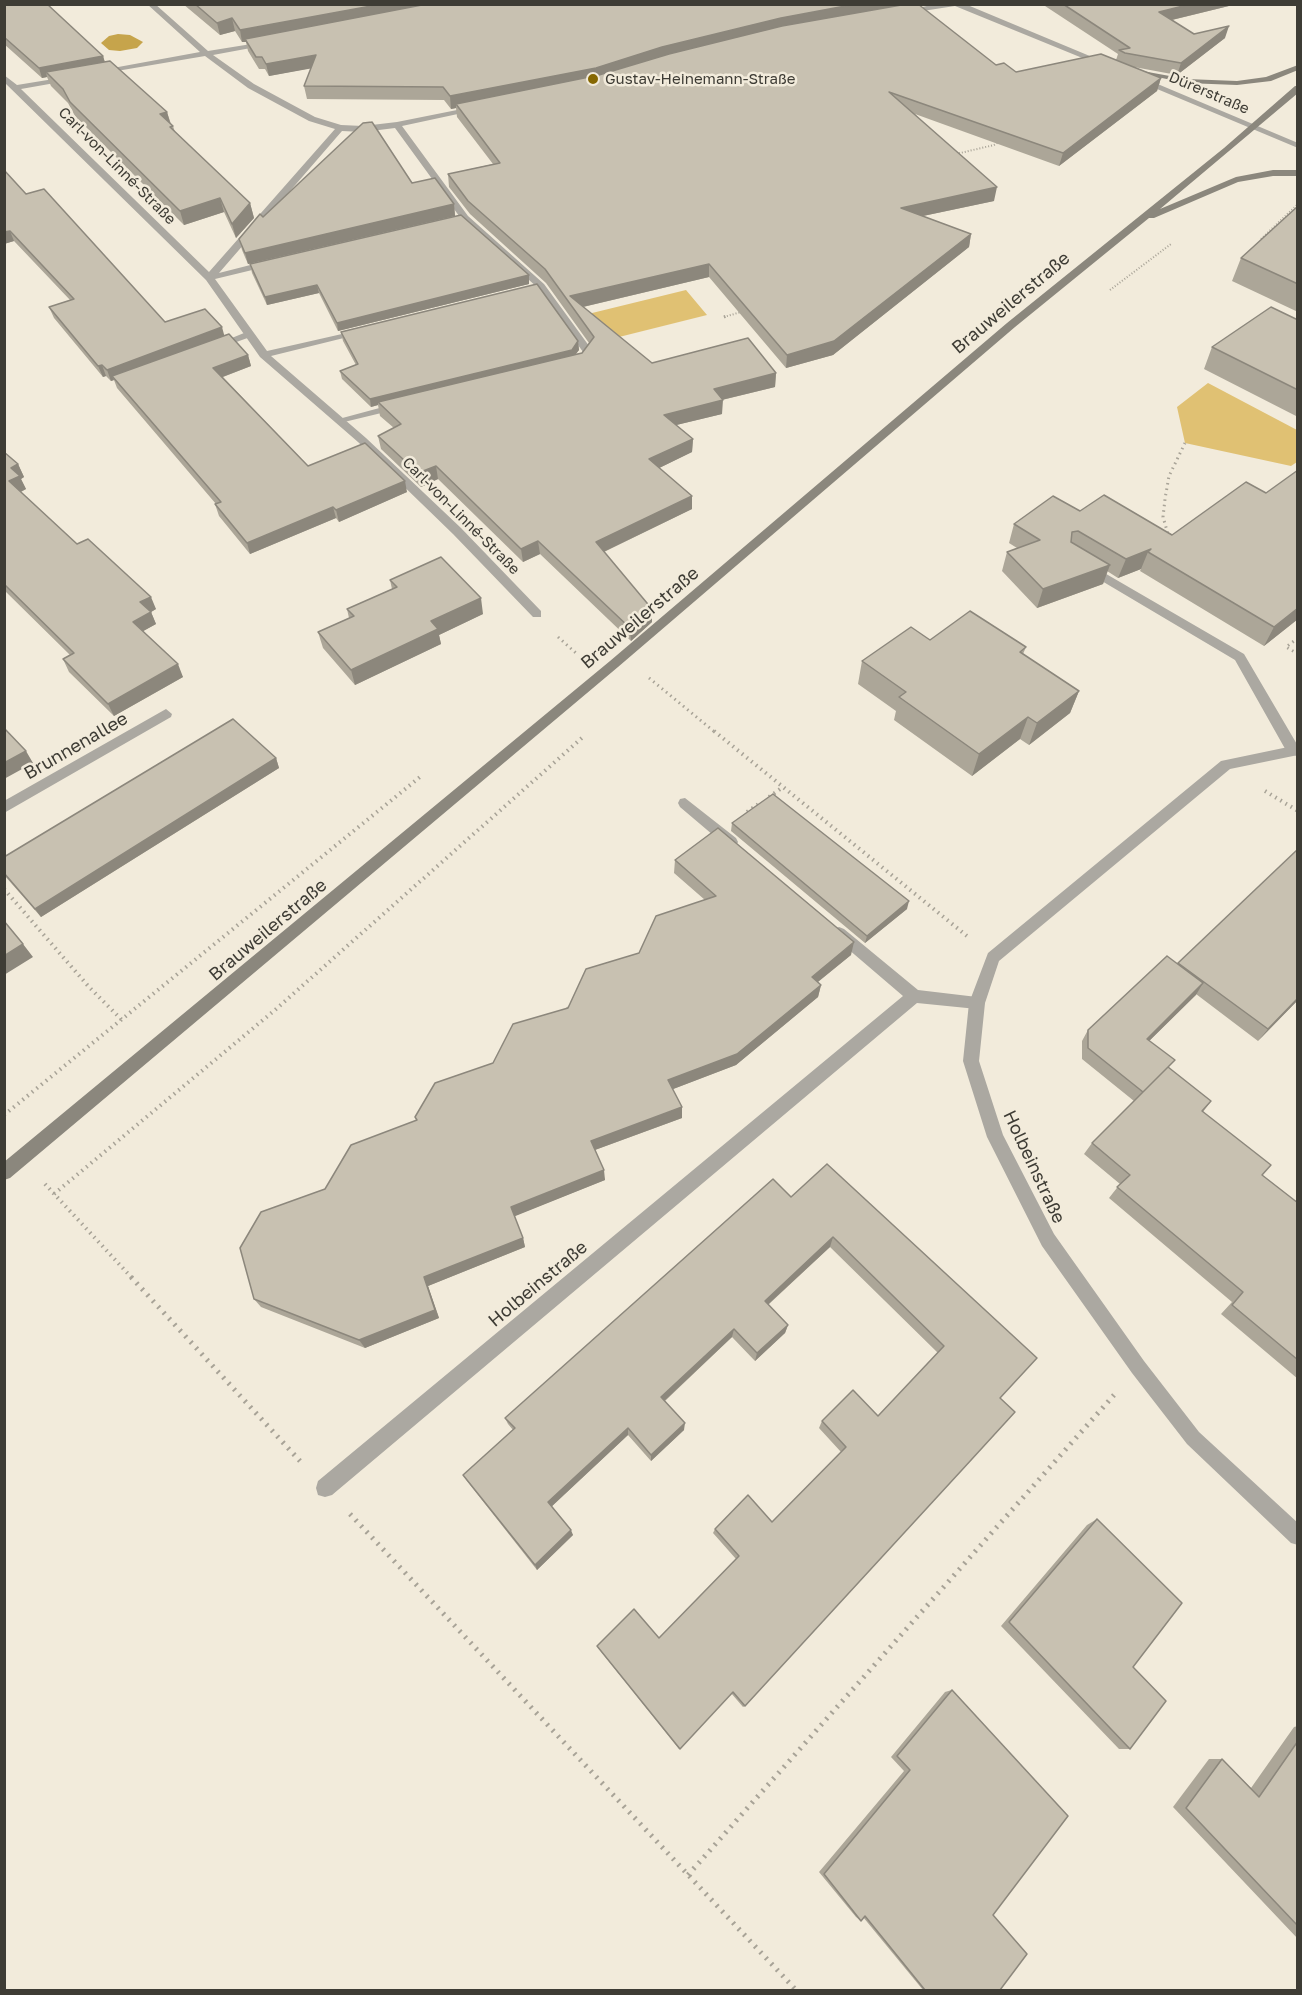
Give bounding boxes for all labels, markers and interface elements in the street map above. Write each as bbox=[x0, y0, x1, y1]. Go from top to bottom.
street label: Dürerstraße bbox=[1166, 68, 1252, 118]
place label: Gustav-Heinemann-Straße bbox=[605, 70, 795, 88]
marker: Gustav-Heinemann-Straße bbox=[586, 72, 600, 86]
street label: Carl-von-Linné-Straße bbox=[55, 104, 179, 228]
street label: Brauweilerstraße bbox=[948, 247, 1074, 359]
street label: Carl-von-Linné-Straße bbox=[399, 454, 523, 578]
street label: Brauweilerstraße bbox=[577, 562, 703, 674]
street label: Brunnenallee bbox=[20, 708, 132, 784]
street label: Brauweilerstraße bbox=[205, 874, 331, 986]
street label: Holbeinstraße bbox=[998, 1107, 1070, 1227]
street label: Holbeinstraße bbox=[484, 1236, 592, 1332]

